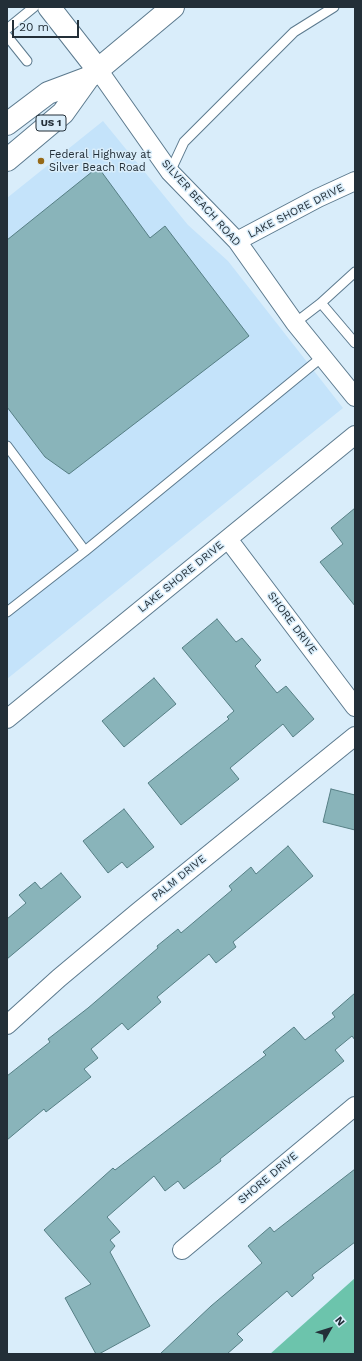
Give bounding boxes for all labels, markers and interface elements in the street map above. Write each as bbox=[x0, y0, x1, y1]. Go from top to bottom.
scale bar bbox=[14, 12, 81, 38]
text: 20 m bbox=[19, 20, 49, 34]
road number: US 1 bbox=[36, 115, 66, 131]
place label: Federal Highway at Silver Beach Road bbox=[49, 148, 151, 174]
marker: Federal Highway at Silver Beach Road bbox=[36, 156, 46, 166]
street label: SILVER BEACH ROAD bbox=[159, 157, 243, 249]
street label: LAKE SHORE DRIVE bbox=[246, 181, 346, 241]
street label: LAKE SHORE DRIVE bbox=[136, 539, 226, 615]
street label: SHORE DRIVE bbox=[264, 589, 320, 657]
street label: PALM DRIVE bbox=[149, 852, 209, 904]
street label: SHORE DRIVE bbox=[235, 1149, 301, 1207]
north arrow bbox=[310, 1309, 350, 1349]
text: N bbox=[332, 1314, 347, 1328]

